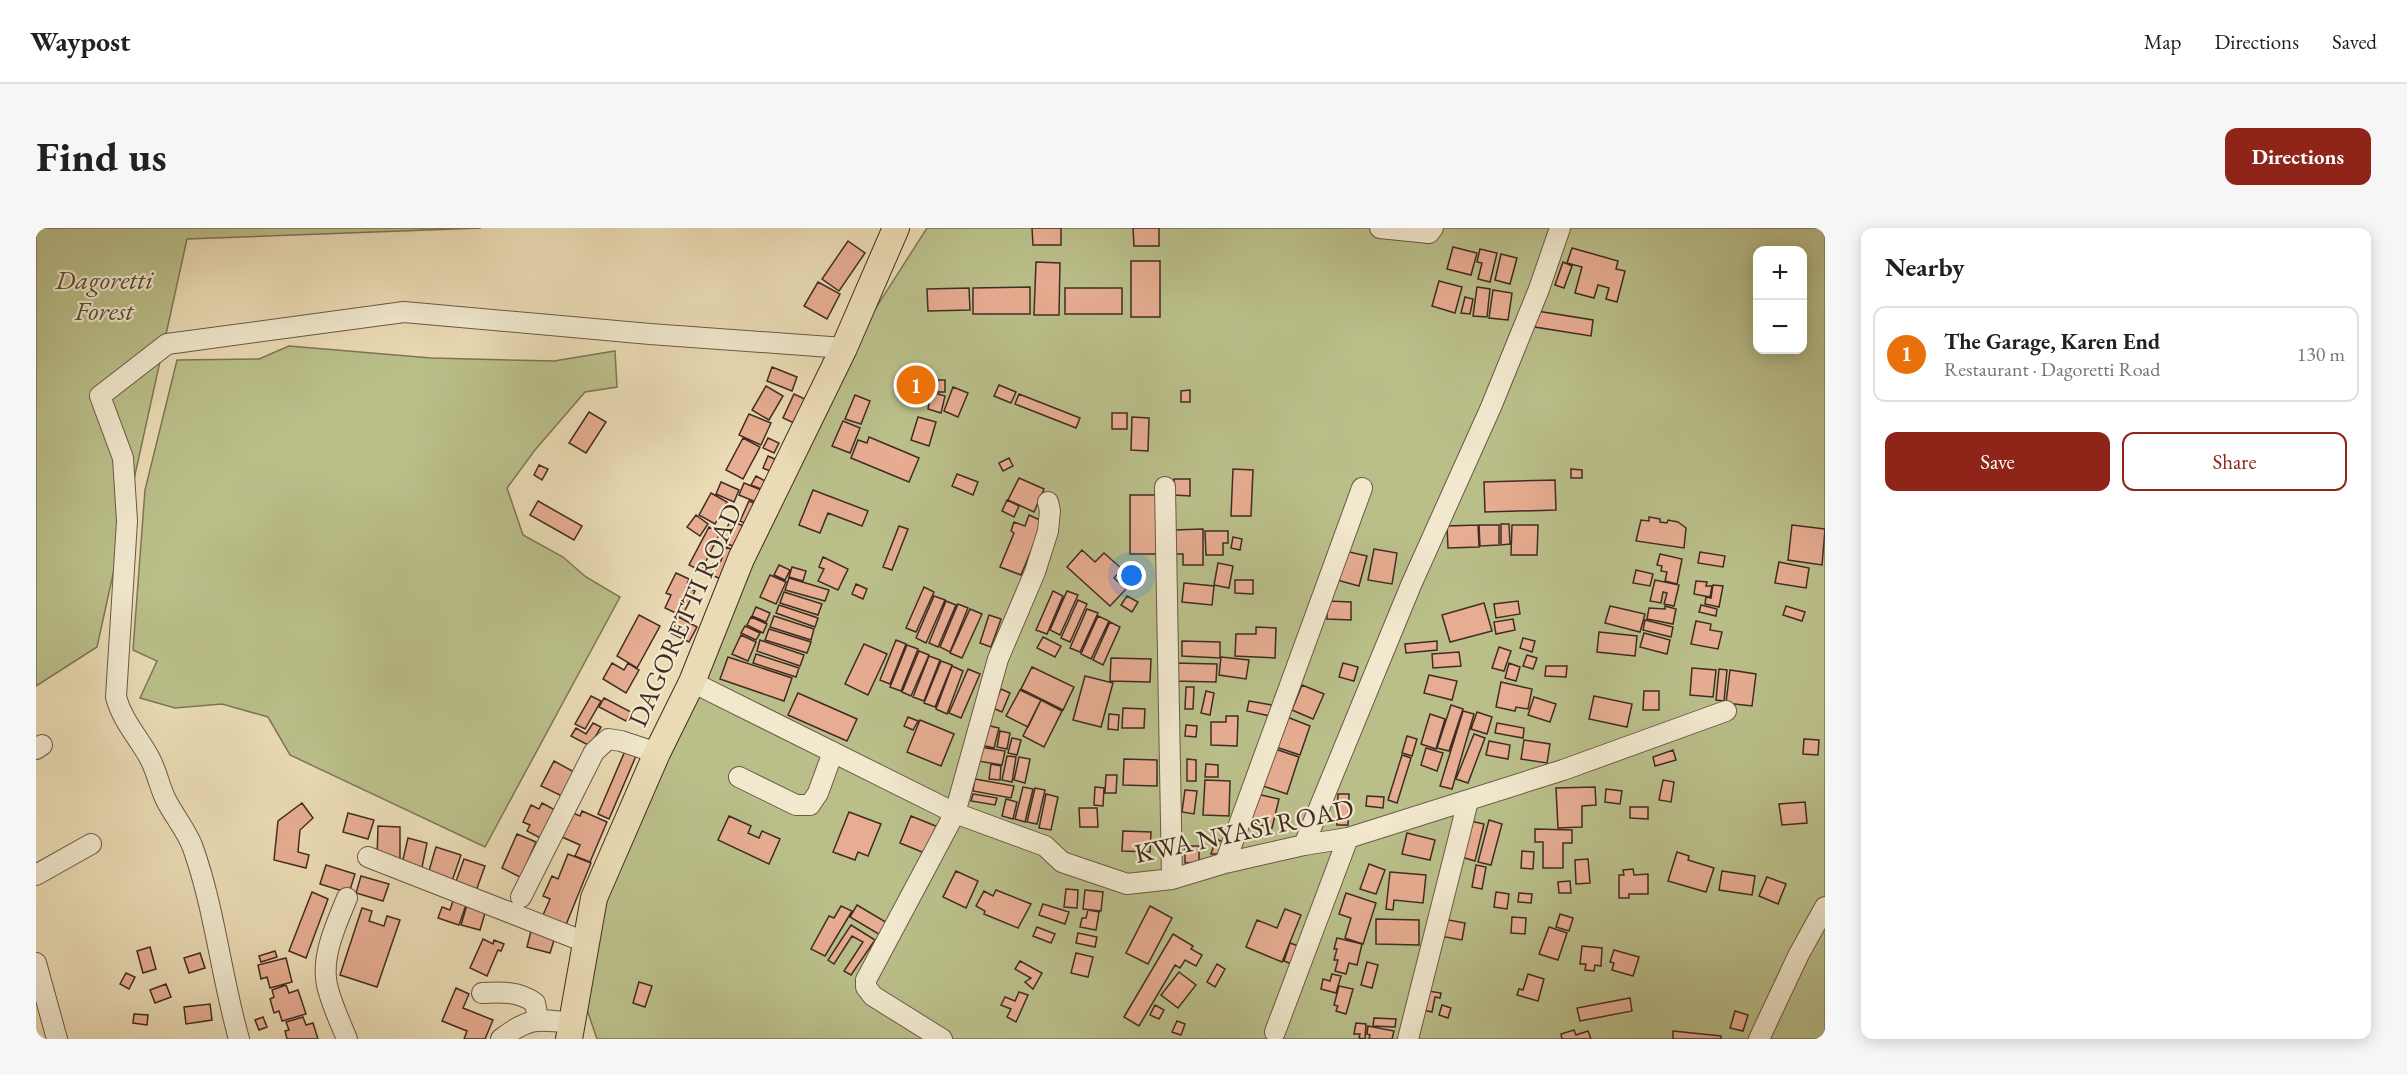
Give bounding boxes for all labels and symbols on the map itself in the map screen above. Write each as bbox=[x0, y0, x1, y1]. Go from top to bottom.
park label: Dagoretti Forest bbox=[54, 262, 154, 328]
pin: 1 bbox=[896, 362, 936, 408]
street label: DAGORETTI ROAD bbox=[620, 498, 750, 732]
your location bbox=[1117, 561, 1146, 590]
street label: KWA NYASI ROAD bbox=[1131, 790, 1357, 871]

